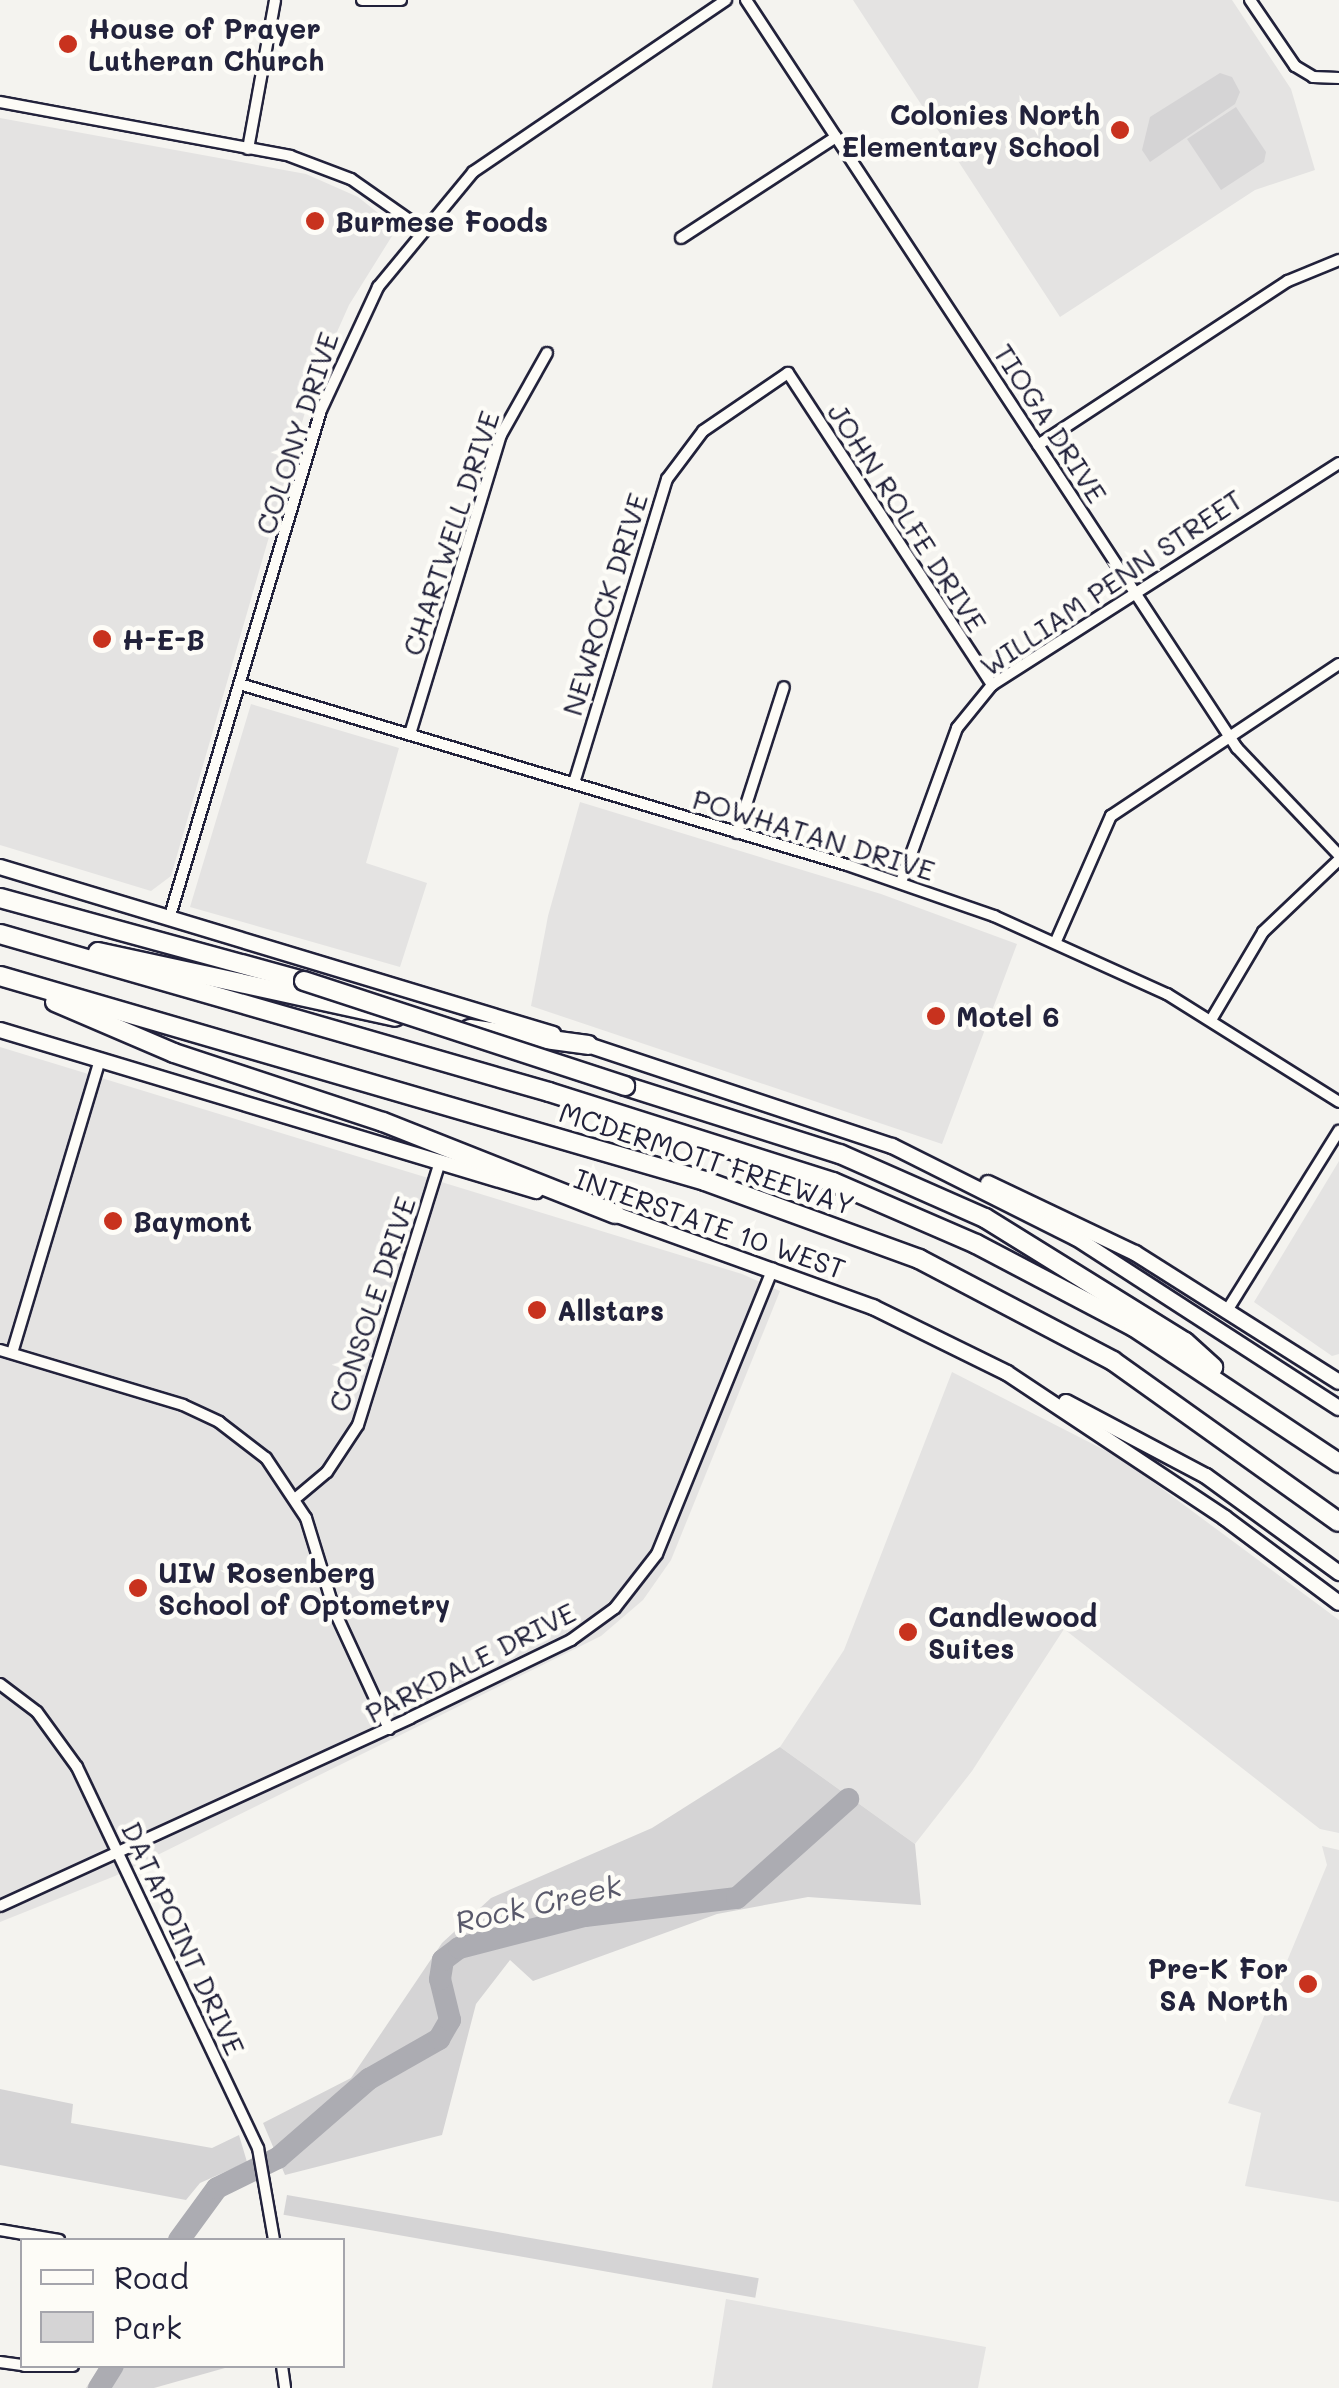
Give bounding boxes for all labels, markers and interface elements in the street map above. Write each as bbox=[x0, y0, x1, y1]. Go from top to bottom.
place label: House of Prayer Lutheran Church bbox=[88, 11, 324, 77]
marker: House of Prayer Lutheran Church bbox=[57, 33, 79, 55]
place label: Colonies North Elementary School bbox=[841, 97, 1100, 163]
marker: Colonies North Elementary School bbox=[1109, 119, 1131, 141]
place label: Burmese Foods bbox=[335, 204, 548, 238]
marker: Burmese Foods bbox=[304, 210, 326, 232]
street label: COLONY DRIVE bbox=[247, 328, 345, 538]
street label: TIOGA DRIVE bbox=[987, 337, 1115, 509]
street label: JOHN ROLFE DRIVE bbox=[821, 396, 995, 638]
street label: CHARTWELL DRIVE bbox=[395, 406, 505, 660]
street label: WILLIAM PENN STREET bbox=[973, 481, 1249, 683]
street label: NEWROCK DRIVE bbox=[554, 489, 654, 719]
place label: H-E-B bbox=[122, 622, 205, 656]
marker: H-E-B bbox=[91, 628, 113, 650]
street label: POWHATAN DRIVE bbox=[689, 781, 939, 887]
place label: Motel 6 bbox=[956, 999, 1059, 1033]
marker: Motel 6 bbox=[925, 1005, 947, 1027]
street label: MCDERMOTT FREEWAY bbox=[555, 1094, 859, 1222]
street label: INTERSTATE 10 WEST bbox=[570, 1161, 850, 1285]
street label: CONSOLE DRIVE bbox=[320, 1192, 422, 1416]
place label: Baymont bbox=[133, 1204, 252, 1238]
marker: Baymont bbox=[102, 1210, 124, 1232]
place label: Allstars bbox=[557, 1293, 664, 1327]
marker: Allstars bbox=[526, 1299, 548, 1321]
place label: UIW Rosenberg School of Optometry bbox=[158, 1555, 450, 1621]
marker: UIW Rosenberg School of Optometry bbox=[127, 1577, 149, 1599]
street label: PARKDALE DRIVE bbox=[359, 1595, 581, 1729]
place label: Candlewood Suites bbox=[928, 1599, 1097, 1665]
marker: Candlewood Suites bbox=[897, 1621, 919, 1643]
street label: DATAPOINT DRIVE bbox=[115, 1816, 253, 2060]
water label: Rock Creek bbox=[451, 1866, 625, 1940]
place label: Pre-K For SA North bbox=[1148, 1951, 1288, 2017]
marker: Pre-K For SA North bbox=[1297, 1973, 1319, 1995]
legend bbox=[20, 2238, 345, 2368]
text: Road bbox=[114, 2257, 189, 2297]
text: Park bbox=[114, 2307, 182, 2347]

